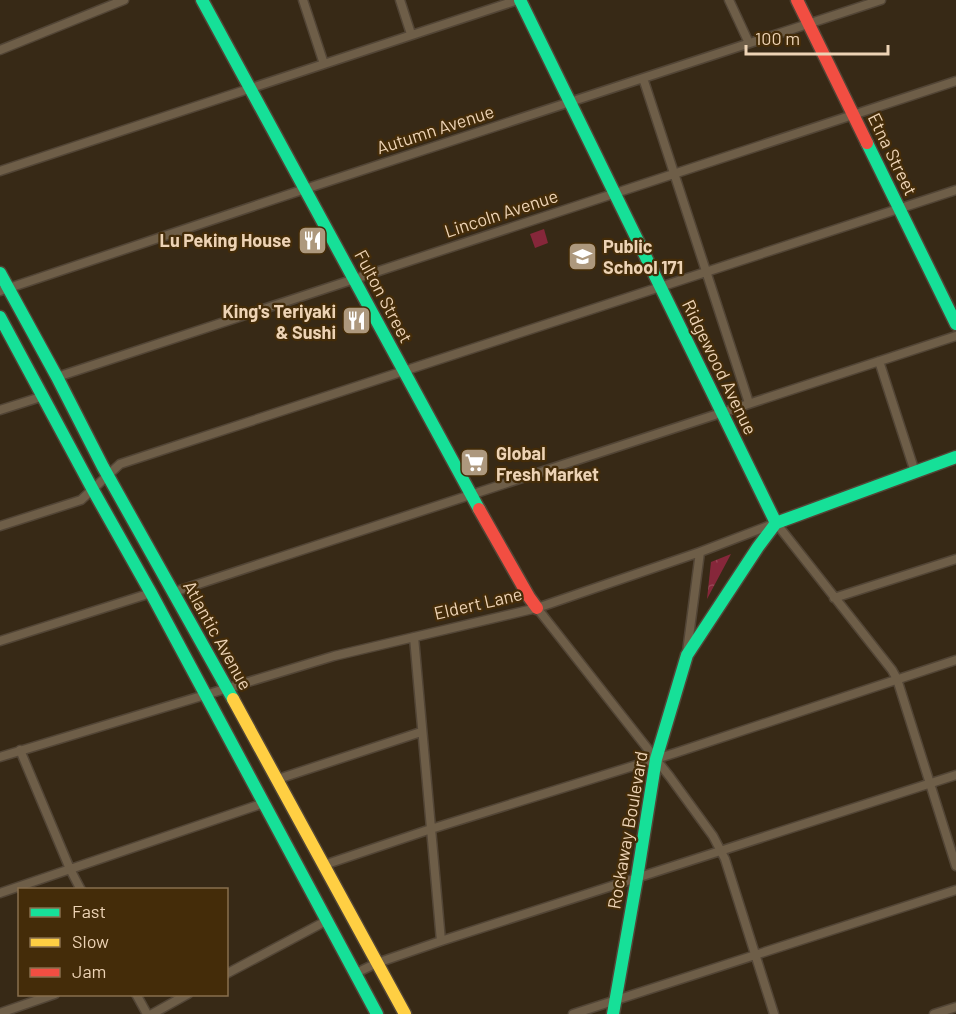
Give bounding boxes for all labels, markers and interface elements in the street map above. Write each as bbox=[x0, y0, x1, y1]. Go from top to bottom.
scale bar bbox=[746, 18, 888, 56]
text: 100 m bbox=[755, 27, 800, 49]
street label: Autumn Avenue bbox=[374, 100, 496, 158]
street label: Etna Street bbox=[864, 109, 922, 199]
street label: Lincoln Avenue bbox=[441, 184, 561, 242]
restaurant icon: Lu Peking House bbox=[296, 224, 328, 256]
place label: Lu Peking House bbox=[160, 229, 291, 251]
place label: Public School 171 bbox=[603, 235, 683, 278]
school or university icon: Public School 171 bbox=[566, 240, 598, 272]
street label: Fulton Street bbox=[350, 246, 418, 346]
street label: Ridgewood Avenue bbox=[678, 296, 762, 438]
place label: King's Teriyaki & Sushi bbox=[223, 300, 336, 343]
restaurant icon: King's Teriyaki & Sushi bbox=[341, 305, 373, 337]
place label: Global Fresh Market bbox=[496, 442, 599, 485]
supermarket icon: Global Fresh Market bbox=[459, 447, 491, 479]
street label: Atlantic Avenue bbox=[179, 576, 257, 694]
street label: Eldert Lane bbox=[432, 582, 524, 624]
street label: Rockaway Boulevard bbox=[602, 749, 652, 911]
legend bbox=[18, 888, 228, 996]
text: Fast bbox=[72, 900, 106, 922]
text: Slow bbox=[72, 930, 109, 952]
text: Jam bbox=[72, 960, 106, 982]

